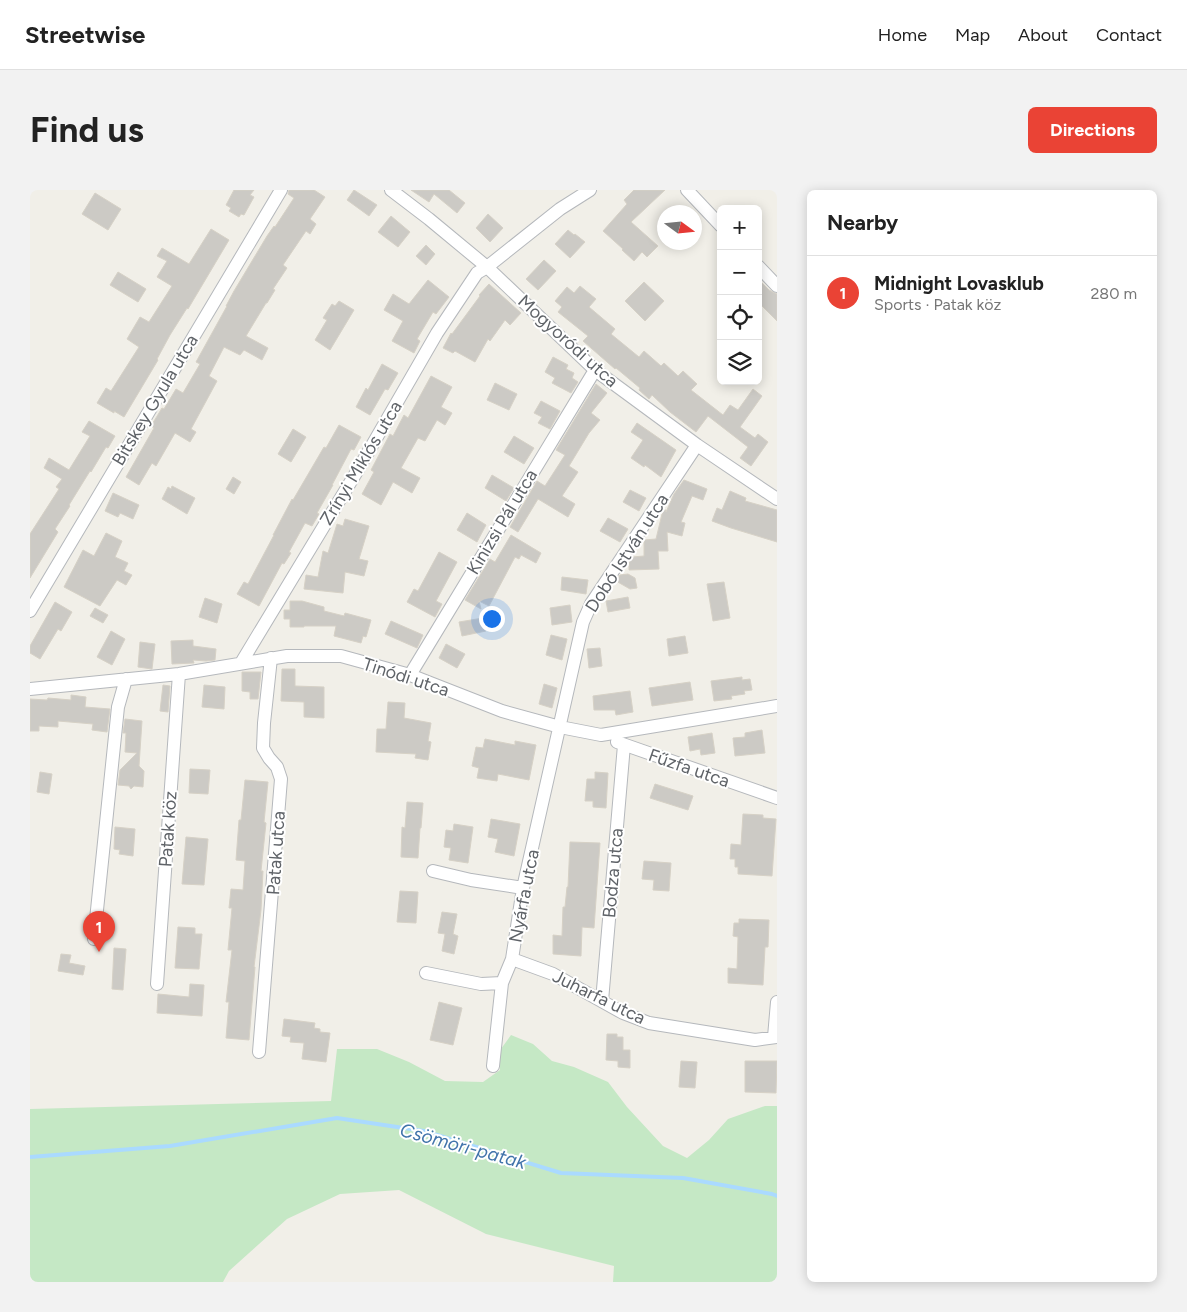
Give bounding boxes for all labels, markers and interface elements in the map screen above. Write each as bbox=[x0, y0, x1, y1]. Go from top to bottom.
text: Streetwise bbox=[25, 20, 145, 49]
text: Home bbox=[878, 24, 927, 46]
text: Map bbox=[955, 24, 990, 46]
text: About bbox=[1018, 24, 1068, 46]
text: Contact bbox=[1096, 24, 1162, 46]
button: Directions bbox=[1028, 107, 1157, 153]
text: Find us bbox=[30, 109, 144, 151]
north arrow bbox=[657, 205, 702, 250]
map controls bbox=[717, 205, 762, 385]
button: + bbox=[717, 205, 762, 250]
text: Nearby bbox=[827, 210, 898, 235]
button: − bbox=[717, 250, 762, 295]
text: Midnight Lovasklub bbox=[874, 272, 1044, 295]
text: 1 bbox=[840, 284, 846, 303]
text: 280 m bbox=[1090, 284, 1137, 303]
street label: Mogyoródi utca bbox=[513, 290, 623, 392]
button: locate bbox=[717, 295, 762, 340]
text: Sports · Patak köz bbox=[874, 295, 1001, 314]
street label: Bitskey Gyula utca bbox=[107, 331, 203, 469]
button: layers bbox=[717, 340, 762, 385]
street label: Zrínyi Miklós utca bbox=[315, 397, 407, 529]
street label: Kinizsi Pál utca bbox=[462, 465, 542, 579]
street label: Dobó István utca bbox=[581, 490, 673, 616]
your location bbox=[479, 606, 505, 632]
street label: Tinódi utca bbox=[360, 653, 452, 701]
street label: Fűzfa utca bbox=[646, 744, 732, 792]
street label: Patak köz bbox=[154, 790, 182, 868]
street label: Patak utca bbox=[262, 810, 290, 896]
street label: Bodza utca bbox=[598, 827, 628, 919]
street label: Nyárfa utca bbox=[504, 848, 544, 944]
pin: 1 bbox=[83, 911, 115, 952]
street label: Juharfa utca bbox=[549, 965, 649, 1029]
water label: Csömöri-patak bbox=[397, 1118, 529, 1174]

